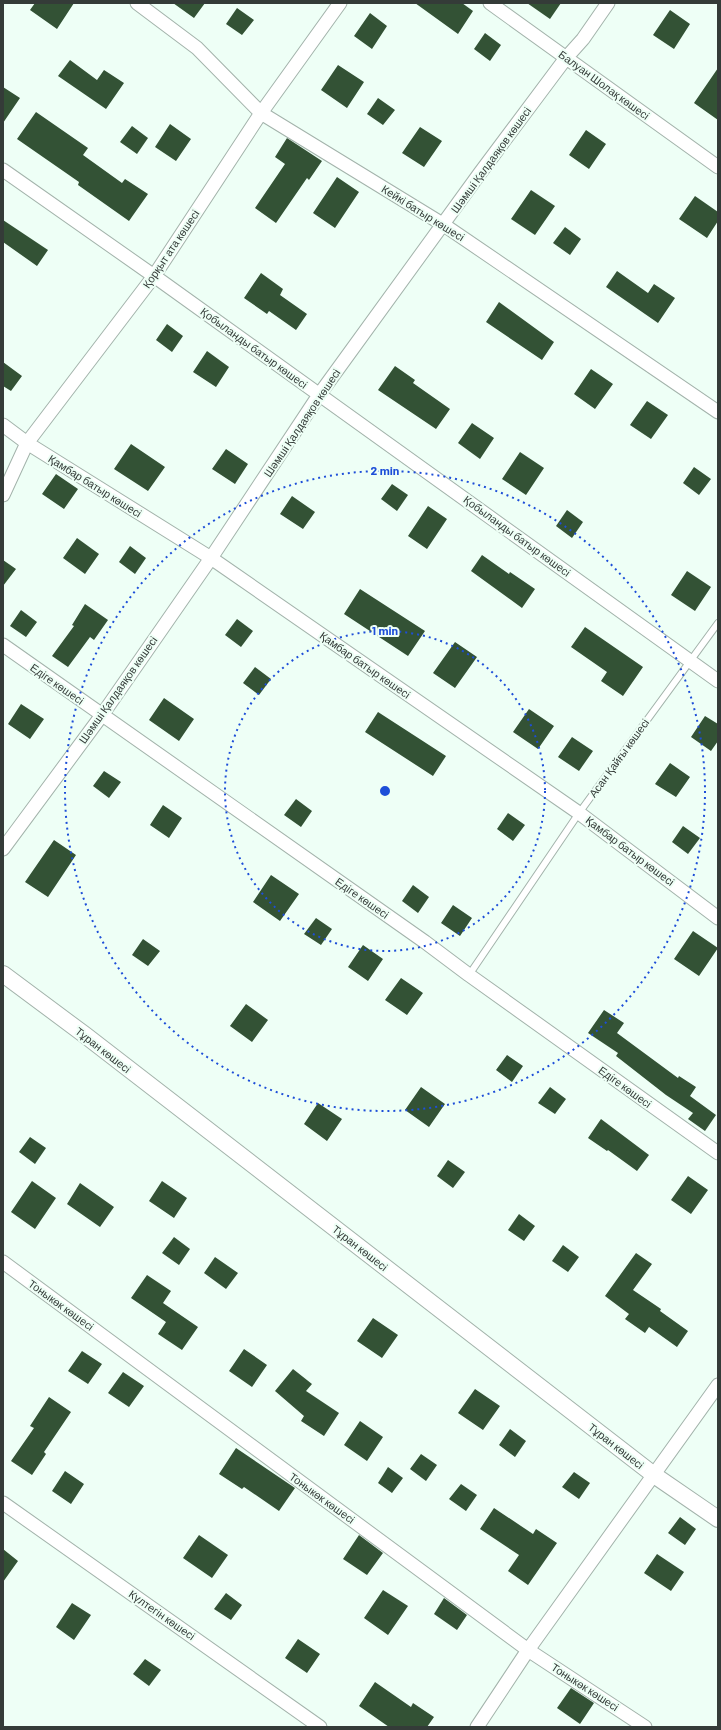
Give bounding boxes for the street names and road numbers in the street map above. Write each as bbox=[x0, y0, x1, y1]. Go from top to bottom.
street label: Балуан Шолақ көшесі bbox=[556, 47, 652, 122]
street label: Шәмші Қалдаяқов көшесі bbox=[448, 104, 533, 215]
street label: Кейкі батыр көшесі bbox=[379, 182, 467, 243]
street label: Қорқыт ата көшесі bbox=[140, 207, 202, 290]
street label: Қобыланды батыр көшесі bbox=[198, 304, 310, 391]
street label: Шәмші Қалдаяқов көшесі bbox=[261, 366, 343, 479]
street label: Қамбар батыр көшесі bbox=[46, 452, 144, 520]
street label: Қобыланды батыр көшесі bbox=[461, 492, 573, 579]
street label: Қамбар батыр көшесі bbox=[318, 628, 413, 701]
street label: Шәмші Қалдаяқов көшесі bbox=[76, 634, 159, 746]
street label: Едіге көшесі bbox=[28, 660, 86, 707]
street label: Асан Қайғы көшесі bbox=[586, 716, 651, 799]
street label: Қамбар батыр көшесі bbox=[583, 813, 677, 888]
street label: Едіге көшесі bbox=[333, 874, 391, 921]
street label: Тұран көшесі bbox=[73, 1024, 134, 1075]
street label: Едіге көшесі bbox=[596, 1063, 654, 1110]
street label: Тұран көшесі bbox=[330, 1222, 391, 1273]
street label: Тоныкөк көшесі bbox=[26, 1276, 97, 1333]
street label: Тұран көшесі bbox=[586, 1420, 647, 1471]
street label: Тоныкөк көшесі bbox=[287, 1469, 358, 1526]
street label: Күлтегін көшесі bbox=[127, 1587, 198, 1642]
street label: Тоныкөк көшесі bbox=[549, 1660, 621, 1713]

